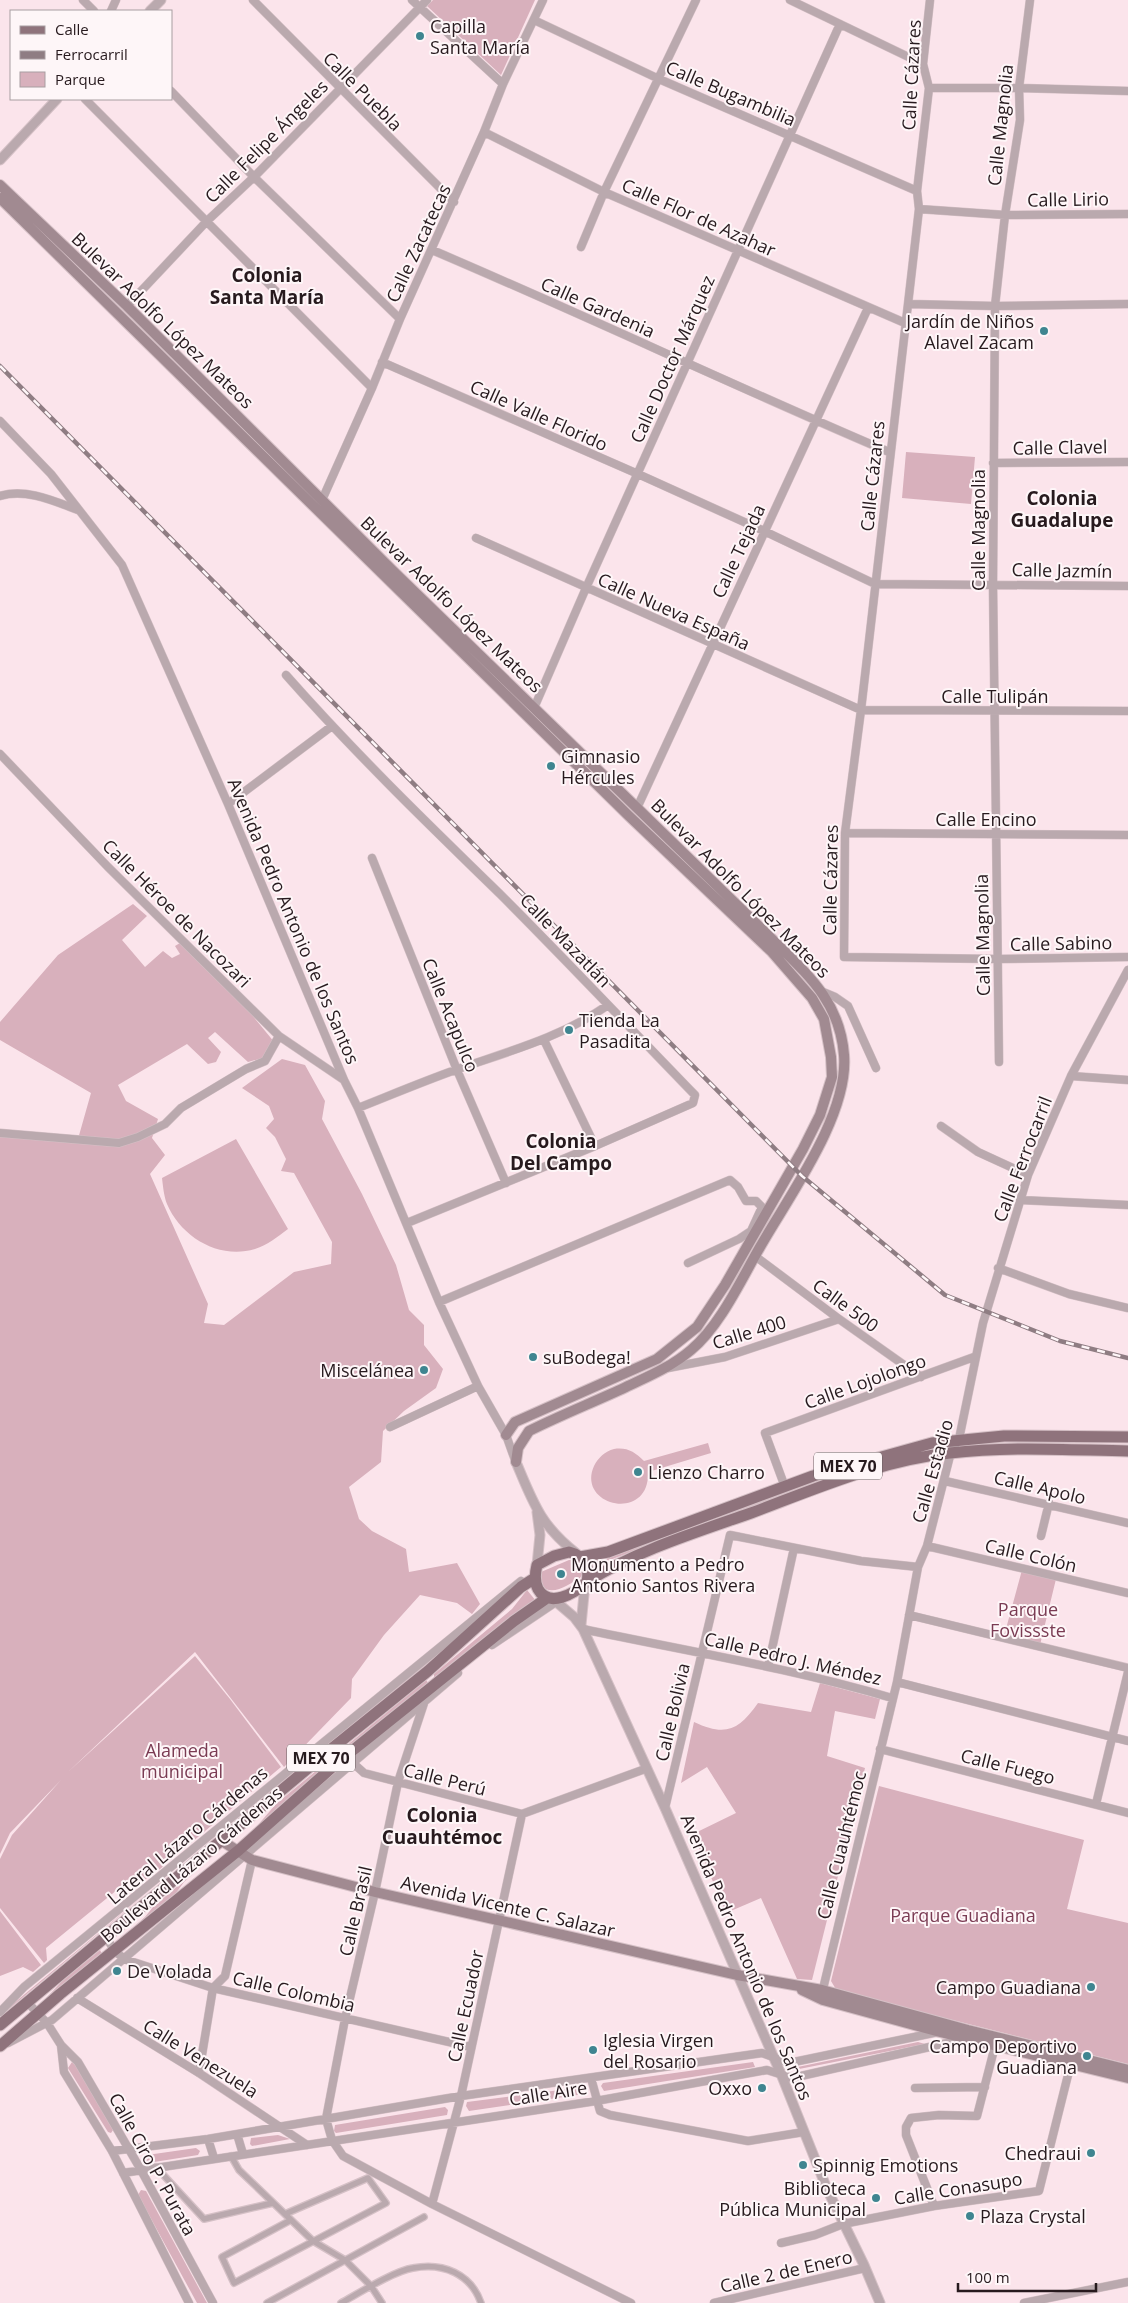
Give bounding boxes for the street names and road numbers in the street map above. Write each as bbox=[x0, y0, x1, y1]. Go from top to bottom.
street label: Calle Cázares bbox=[896, 19, 926, 131]
street label: Calle Puebla bbox=[318, 46, 408, 136]
street label: Calle Bugambilia bbox=[662, 55, 800, 131]
street label: Calle Magnolia bbox=[982, 63, 1018, 187]
street label: Calle Felipe Ángeles bbox=[199, 74, 333, 208]
street label: Calle Flor de Azahar bbox=[618, 172, 780, 262]
street label: Calle Zacatecas bbox=[380, 180, 456, 306]
street label: Calle Lirio bbox=[1027, 186, 1109, 212]
street label: Bulevar Adolfo López Mateos bbox=[67, 227, 259, 413]
street label: Calle Gardenia bbox=[537, 271, 659, 343]
street label: Calle Doctor Márquez bbox=[624, 271, 720, 447]
street label: Calle Valle Florido bbox=[466, 374, 612, 456]
street label: Calle Cázares bbox=[854, 420, 890, 532]
street label: Calle Clavel bbox=[1012, 434, 1108, 460]
street label: Calle Magnolia bbox=[966, 469, 990, 591]
street label: Calle Tejada bbox=[706, 500, 770, 602]
street label: Bulevar Adolfo López Mateos bbox=[356, 511, 548, 697]
street label: Calle Jazmín bbox=[1011, 557, 1113, 583]
street label: Calle Nueva España bbox=[594, 567, 754, 655]
street label: Calle Tulipán bbox=[941, 684, 1049, 708]
street label: Avenida Pedro Antonio de los Santos bbox=[223, 774, 365, 1068]
street label: Bulevar Adolfo López Mateos bbox=[646, 793, 836, 983]
street label: Calle Encino bbox=[935, 807, 1037, 831]
street label: Calle Cázares bbox=[817, 824, 843, 936]
street label: Calle Héroe de Nacozari bbox=[98, 834, 256, 992]
street label: Calle Magnolia bbox=[969, 874, 995, 996]
street label: Calle Mazatlán bbox=[515, 888, 617, 992]
street label: Calle Sabino bbox=[1010, 930, 1112, 956]
street label: Calle Acapulco bbox=[417, 954, 485, 1076]
street label: Calle Ferrocarril bbox=[987, 1093, 1057, 1225]
street label: Calle 500 bbox=[808, 1273, 884, 1337]
street label: Calle 400 bbox=[709, 1309, 789, 1355]
street label: Calle Lojolongo bbox=[801, 1348, 929, 1414]
street label: Calle Estadio bbox=[906, 1416, 958, 1526]
road number: MEX 70 bbox=[814, 1452, 882, 1480]
street label: Calle Apolo bbox=[992, 1465, 1088, 1509]
street label: Calle Colón bbox=[983, 1533, 1079, 1577]
street label: Calle Pedro J. Méndez bbox=[702, 1626, 884, 1690]
street label: Calle Bolivia bbox=[649, 1660, 695, 1764]
street label: Calle Fuego bbox=[958, 1743, 1058, 1789]
road number: MEX 70 bbox=[287, 1745, 355, 1772]
street label: Calle Perú bbox=[401, 1757, 489, 1801]
street label: Lateral Lázaro Cárdenas bbox=[102, 1761, 272, 1909]
street label: Calle Cuauhtémoc bbox=[811, 1768, 871, 1922]
street label: Boulevard Lázaro Cárdenas bbox=[95, 1781, 287, 1947]
street label: Avenida Pedro Antonio de los Santos bbox=[676, 1810, 818, 2104]
street label: Calle Brasil bbox=[333, 1864, 377, 1958]
street label: Avenida Vicente C. Salazar bbox=[399, 1870, 618, 1942]
street label: Calle Ecuador bbox=[441, 1947, 489, 2064]
street label: Calle Colombia bbox=[230, 1965, 358, 2017]
street label: Calle Venezuela bbox=[139, 2013, 263, 2103]
street label: Calle Aire bbox=[507, 2075, 589, 2111]
street label: Calle Ciro P. Purata bbox=[104, 2088, 202, 2240]
street label: Calle Conasupo bbox=[892, 2166, 1024, 2210]
street label: Calle 2 de Enero bbox=[717, 2244, 855, 2298]

